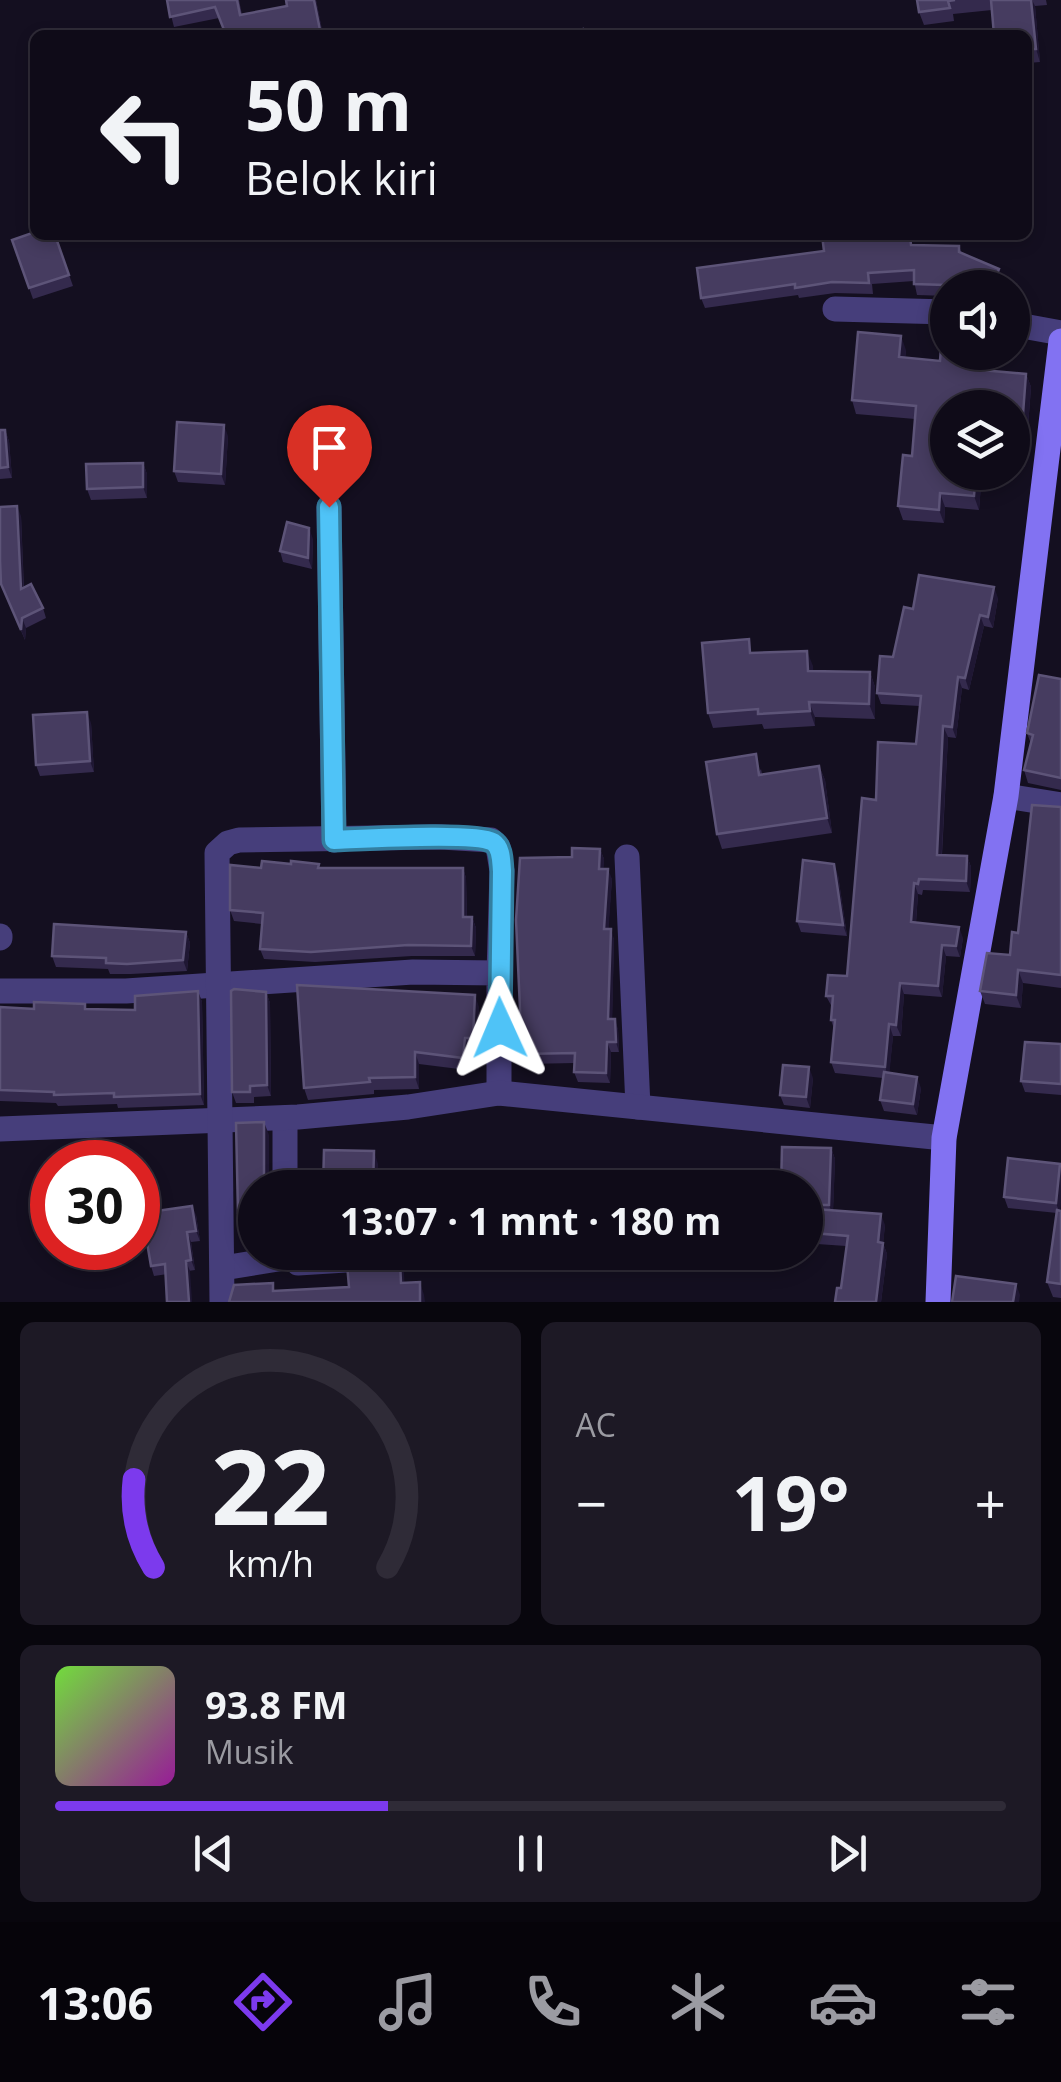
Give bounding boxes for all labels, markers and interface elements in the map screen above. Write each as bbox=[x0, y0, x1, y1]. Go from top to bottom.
text: 50 m bbox=[245, 56, 412, 152]
icon: left bbox=[80, 70, 210, 200]
text: Belok kiri bbox=[245, 147, 438, 208]
map controls bbox=[930, 270, 1030, 490]
button: sound bbox=[930, 270, 1030, 370]
button: layers bbox=[930, 390, 1030, 490]
pin bbox=[287, 405, 372, 508]
icon: arrive bbox=[302, 420, 357, 475]
position arrow bbox=[448, 976, 552, 1080]
speed limit sign: 30 bbox=[30, 1140, 160, 1270]
text: 13:07 · 1 mnt · 180 m bbox=[340, 1194, 721, 1246]
text: AC bbox=[576, 1403, 616, 1446]
text: 22 bbox=[211, 1414, 330, 1555]
text: 19° bbox=[732, 1451, 850, 1553]
text: − bbox=[576, 1465, 607, 1540]
text: + bbox=[975, 1465, 1006, 1540]
text: km/h bbox=[227, 1539, 314, 1587]
text: 93.8 FM bbox=[205, 1678, 348, 1730]
text: Musik bbox=[205, 1730, 294, 1773]
icon: previous bbox=[186, 1826, 241, 1881]
icon: pause bbox=[503, 1826, 558, 1881]
icon: next bbox=[820, 1826, 875, 1881]
icon: directions bbox=[228, 1967, 298, 2037]
icon: music bbox=[373, 1967, 443, 2037]
icon: phone bbox=[518, 1967, 588, 2037]
icon: climate bbox=[663, 1967, 733, 2037]
icon: car bbox=[808, 1967, 878, 2037]
icon: filters bbox=[953, 1967, 1023, 2037]
text: 13:06 bbox=[38, 1972, 153, 2033]

